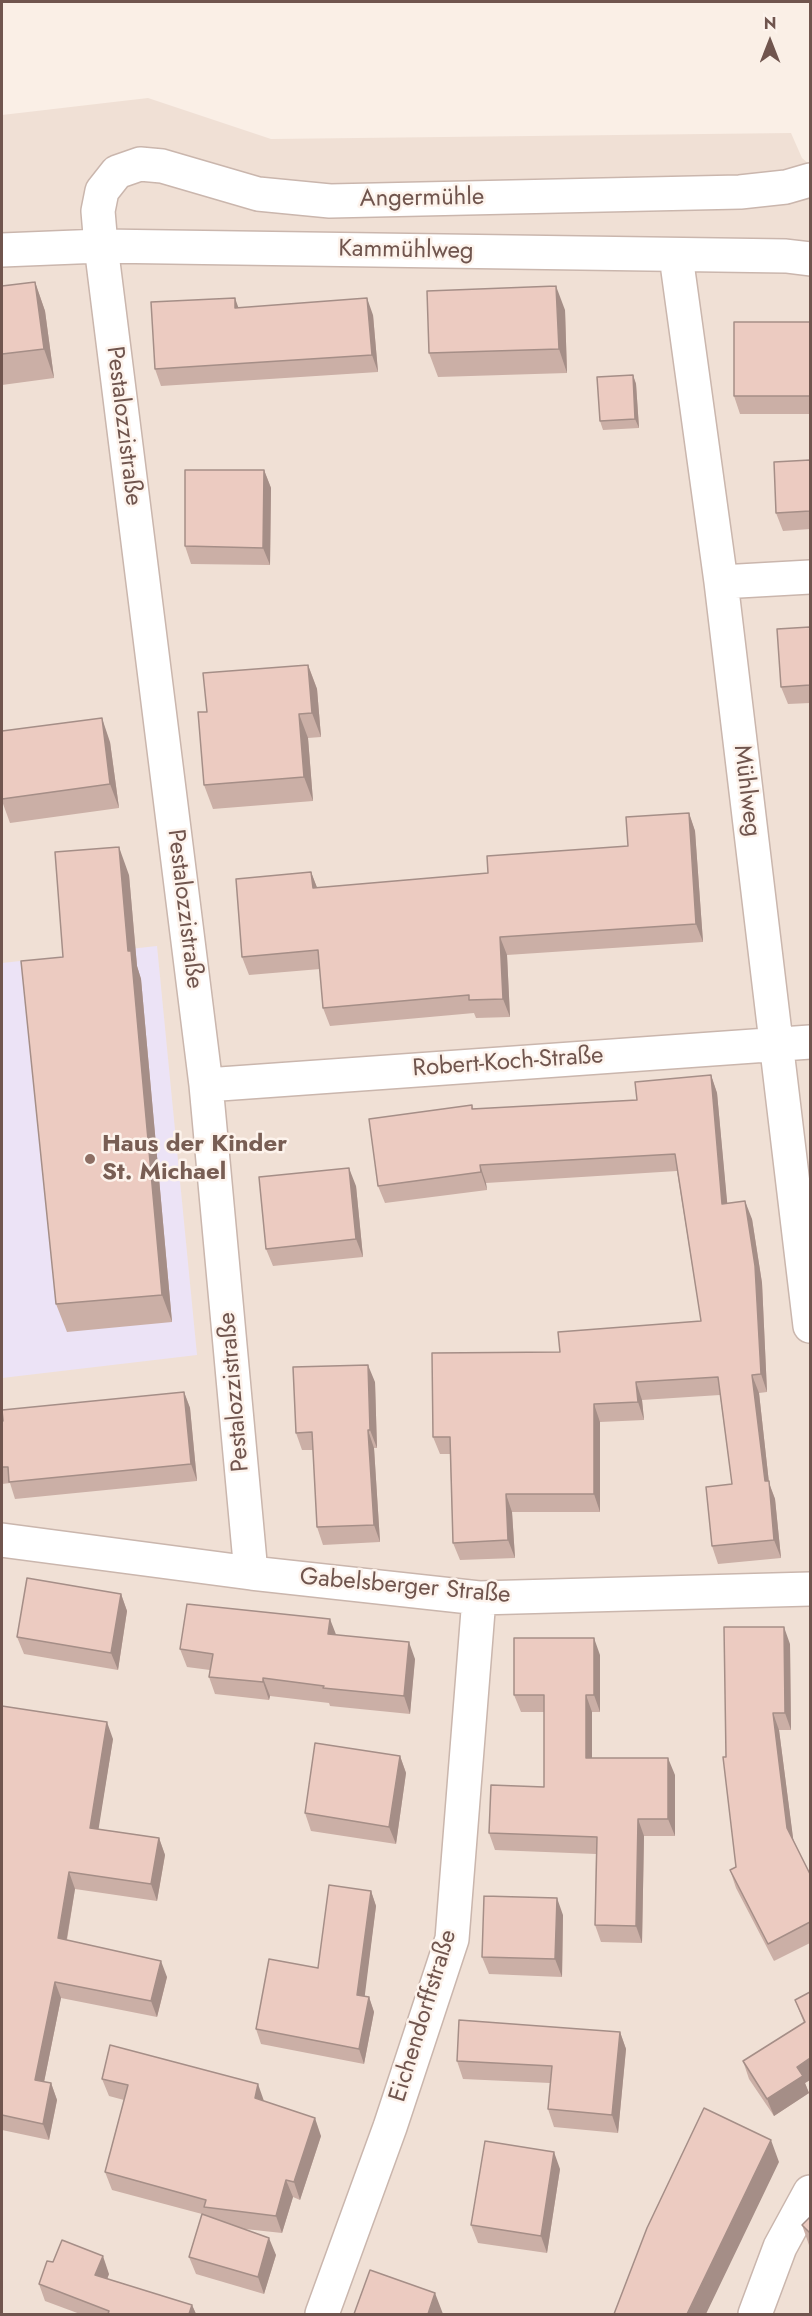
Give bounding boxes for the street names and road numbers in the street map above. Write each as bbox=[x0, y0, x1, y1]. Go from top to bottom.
street label: Angermühle bbox=[360, 184, 484, 214]
street label: Kammühlweg bbox=[338, 235, 474, 267]
street label: Pestalozzistraße bbox=[99, 345, 147, 507]
street label: Mühlweg bbox=[726, 744, 766, 838]
street label: Pestalozzistraße bbox=[160, 828, 208, 990]
street label: Robert-Koch-Straße bbox=[412, 1042, 604, 1084]
street label: Pestalozzistraße bbox=[214, 1311, 256, 1473]
street label: Gabelsberger Straße bbox=[298, 1563, 512, 1611]
street label: Eichendorffstraße bbox=[384, 1927, 464, 2105]

